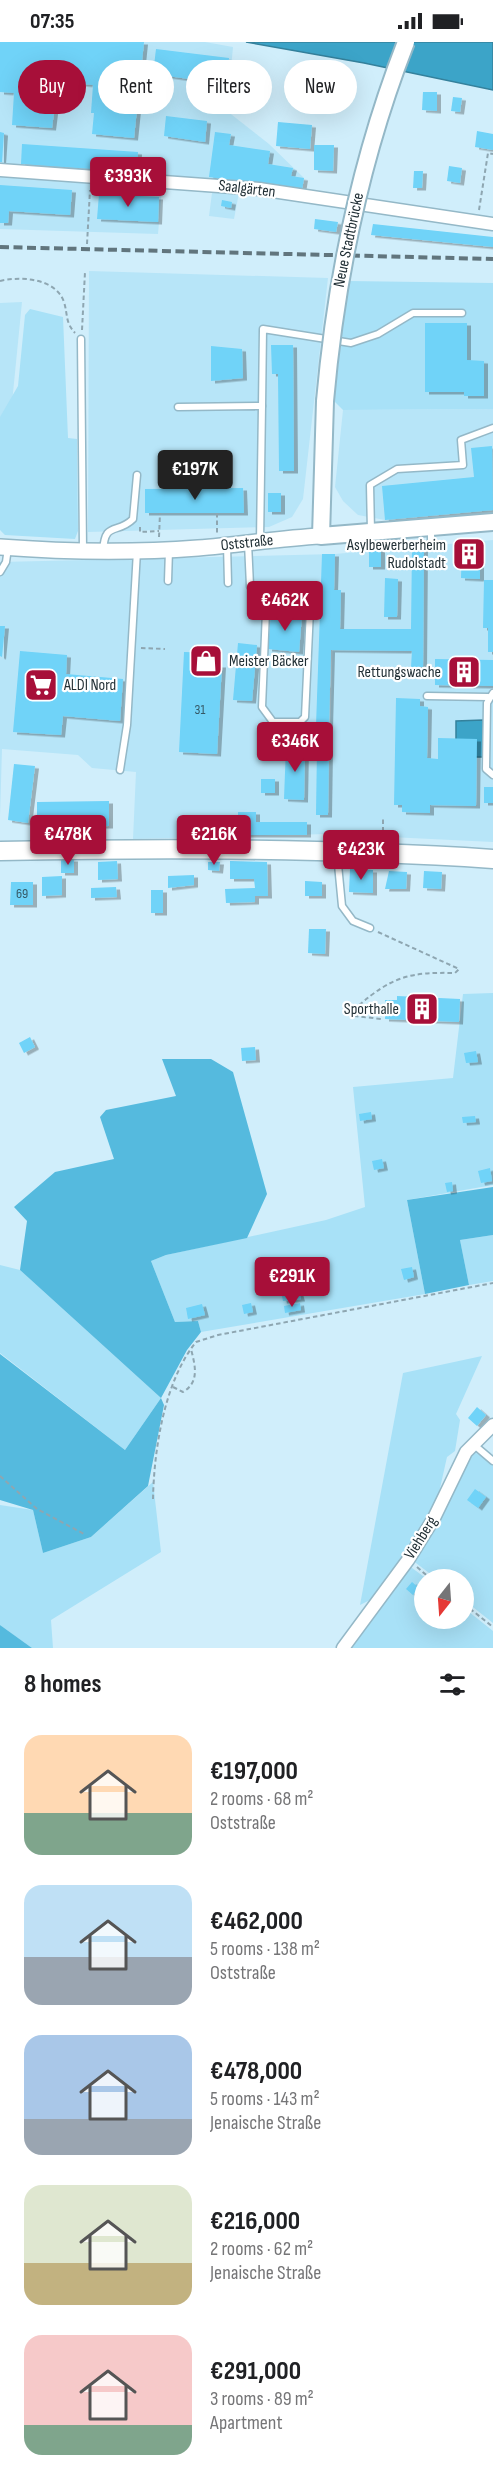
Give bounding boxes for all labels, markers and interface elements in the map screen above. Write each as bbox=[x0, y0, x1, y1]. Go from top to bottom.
text: 07:35 bbox=[30, 8, 74, 35]
chip: Buy bbox=[18, 60, 86, 114]
chip: Rent bbox=[98, 60, 174, 114]
chip: Filters bbox=[186, 60, 272, 114]
chip: New bbox=[284, 60, 357, 114]
pin: €393K bbox=[86, 157, 170, 208]
text: €393K bbox=[104, 164, 152, 188]
street label: Saalgärten bbox=[217, 176, 277, 202]
street label: Neue Stadtbrücke bbox=[330, 191, 368, 289]
pin: €197K bbox=[153, 450, 237, 501]
text: €197K bbox=[172, 457, 218, 481]
street label: Oststraße bbox=[220, 531, 274, 555]
place label: Asylbewerberheim Rudolstadt bbox=[346, 536, 446, 573]
building icon: Asylbewerberheim Rudolstadt bbox=[451, 536, 487, 572]
pin: €462K bbox=[243, 581, 327, 632]
text: €462K bbox=[261, 588, 309, 612]
shop icon: Meister Bäcker bbox=[188, 643, 224, 679]
place label: Meister Bäcker bbox=[229, 652, 309, 671]
building icon: Rettungswache bbox=[446, 654, 482, 690]
place label: Rettungswache bbox=[357, 663, 441, 682]
supermarket icon: ALDI Nord bbox=[23, 667, 59, 703]
place label: ALDI Nord bbox=[63, 676, 116, 695]
house number: 31 bbox=[195, 701, 205, 718]
pin: €346K bbox=[253, 722, 337, 773]
text: €346K bbox=[271, 729, 319, 753]
pin: €478K bbox=[26, 815, 110, 866]
pin: €216K bbox=[172, 815, 256, 866]
text: €478K bbox=[44, 822, 92, 846]
text: €216K bbox=[191, 822, 237, 846]
pin: €423K bbox=[319, 830, 403, 881]
text: €423K bbox=[337, 837, 385, 861]
house number: 69 bbox=[16, 885, 28, 902]
building icon: Sporthalle bbox=[404, 991, 440, 1027]
place label: Sporthalle bbox=[344, 1000, 399, 1019]
pin: €291K bbox=[250, 1257, 334, 1308]
text: €291K bbox=[269, 1264, 315, 1288]
street label: Viehberg bbox=[400, 1513, 442, 1563]
north arrow bbox=[414, 1569, 474, 1629]
map controls bbox=[414, 1569, 474, 1629]
icon: filters bbox=[436, 1668, 469, 1701]
text: 8 homes bbox=[24, 1669, 102, 1700]
text: €197,000 bbox=[210, 1756, 298, 1787]
icon: home bbox=[72, 1759, 144, 1831]
text: 2 rooms · 68 m² bbox=[210, 1787, 314, 1811]
text: Oststraße bbox=[210, 1811, 276, 1835]
text: €462,000 bbox=[210, 1906, 303, 1937]
icon: home bbox=[72, 1909, 144, 1981]
text: 5 rooms · 138 m² bbox=[210, 1937, 320, 1961]
text: Oststraße bbox=[210, 1961, 276, 1985]
text: €478,000 bbox=[210, 2056, 302, 2087]
icon: home bbox=[72, 2059, 144, 2131]
text: 5 rooms · 143 m² bbox=[210, 2087, 320, 2111]
text: Jenaische Straße bbox=[210, 2111, 321, 2135]
text: €216,000 bbox=[210, 2206, 300, 2237]
icon: home bbox=[72, 2209, 144, 2281]
text: 2 rooms · 62 m² bbox=[210, 2237, 313, 2261]
text: Jenaische Straße bbox=[210, 2261, 321, 2285]
text: €291,000 bbox=[210, 2356, 301, 2387]
icon: home bbox=[72, 2359, 144, 2431]
text: 3 rooms · 89 m² bbox=[210, 2387, 314, 2411]
text: Apartment bbox=[210, 2411, 283, 2435]

